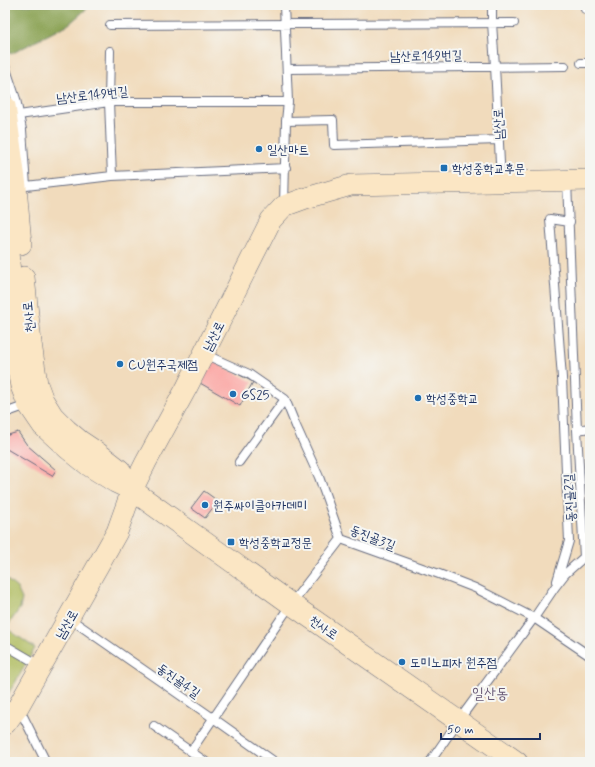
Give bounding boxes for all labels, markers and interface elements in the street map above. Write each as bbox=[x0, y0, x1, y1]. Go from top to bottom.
street label: 남산로149번길 bbox=[390, 47, 462, 66]
street label: 남산로149번길 bbox=[55, 83, 129, 108]
street label: 남산로 bbox=[490, 108, 509, 140]
place label: 일산마트 bbox=[267, 142, 309, 159]
marker: 일산마트 bbox=[254, 144, 264, 154]
place label: 학성중학교후문 bbox=[452, 161, 525, 178]
marker: 학성중학교후문 bbox=[439, 163, 449, 173]
street label: 천사로 bbox=[19, 300, 40, 333]
street label: 남산로 bbox=[200, 319, 229, 355]
place label: CU원주국제점 bbox=[128, 357, 198, 374]
marker: CU원주국제점 bbox=[115, 359, 125, 369]
place label: GS25 bbox=[241, 387, 270, 404]
marker: GS25 bbox=[228, 389, 238, 399]
place label: 학성중학교 bbox=[426, 391, 478, 408]
marker: 학성중학교 bbox=[413, 393, 423, 403]
street label: 동진골2길 bbox=[561, 473, 580, 522]
place label: 원주싸이클아카데미 bbox=[213, 498, 307, 515]
marker: 원주싸이클아카데미 bbox=[200, 500, 210, 510]
street label: 동진골3길 bbox=[347, 522, 398, 555]
place label: 학성중학교정문 bbox=[239, 535, 312, 552]
marker: 학성중학교정문 bbox=[226, 537, 236, 547]
street label: 남산로 bbox=[52, 607, 83, 643]
street label: 천사로 bbox=[305, 612, 341, 644]
place label: 도미노피자 원주점 bbox=[410, 655, 497, 672]
marker: 도미노피자 원주점 bbox=[397, 657, 407, 667]
street label: 동진골4길 bbox=[153, 660, 203, 702]
district label: 일산동 bbox=[472, 684, 508, 704]
scale bar bbox=[441, 715, 540, 741]
text: 50 m bbox=[447, 722, 474, 738]

